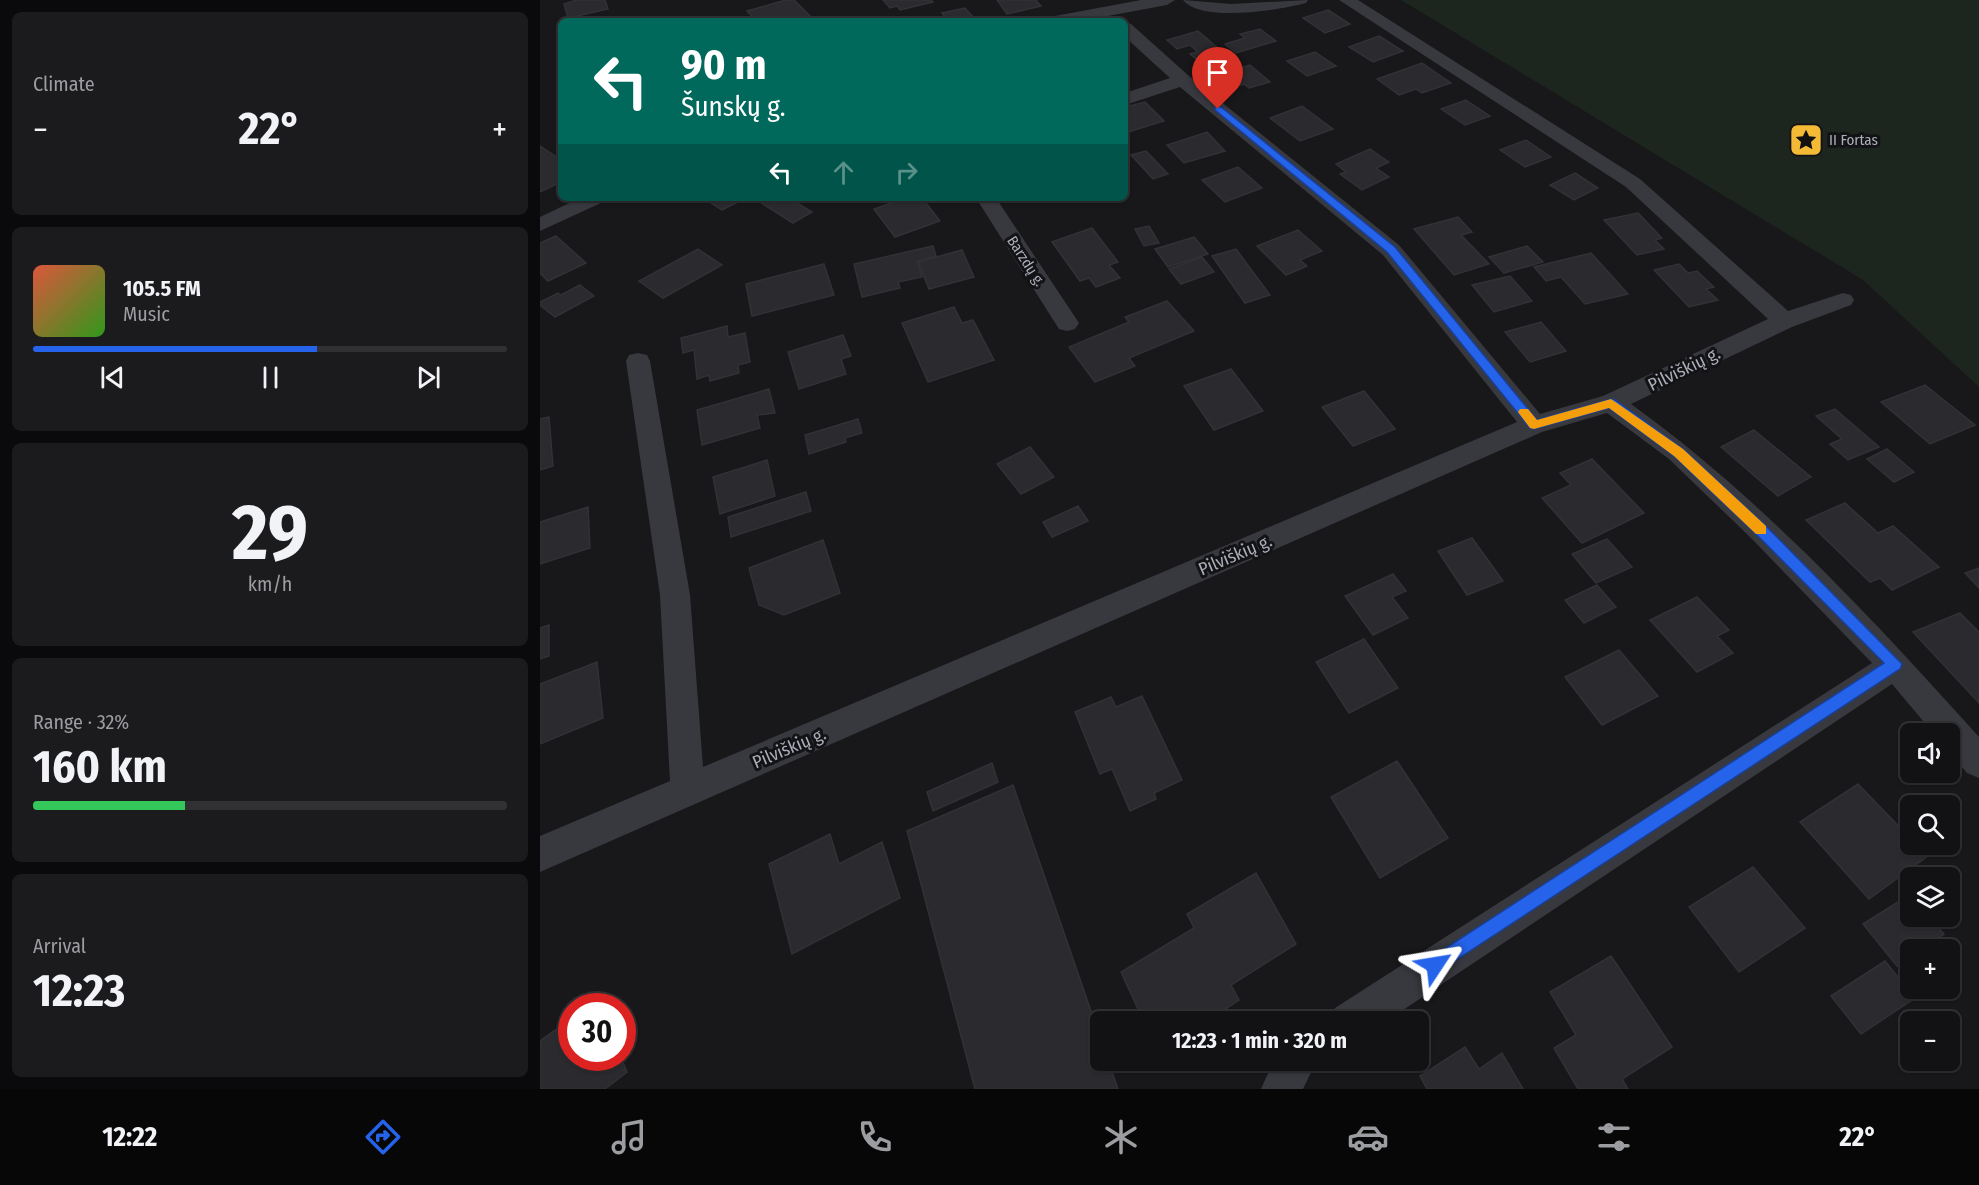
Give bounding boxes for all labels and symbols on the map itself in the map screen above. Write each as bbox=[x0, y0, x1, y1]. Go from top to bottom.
pin bbox=[1192, 47, 1243, 109]
place icon: II Fortas bbox=[1788, 122, 1824, 158]
place label: II Fortas bbox=[1829, 131, 1878, 149]
street label: Barzdų g. bbox=[1003, 233, 1049, 289]
street label: Pilviškių g. bbox=[1644, 342, 1724, 396]
street label: Pilviškių g. bbox=[1195, 530, 1275, 580]
street label: Pilviškių g. bbox=[749, 723, 829, 773]
position arrow bbox=[1403, 933, 1467, 997]
speed limit sign: 30 bbox=[558, 993, 636, 1071]

